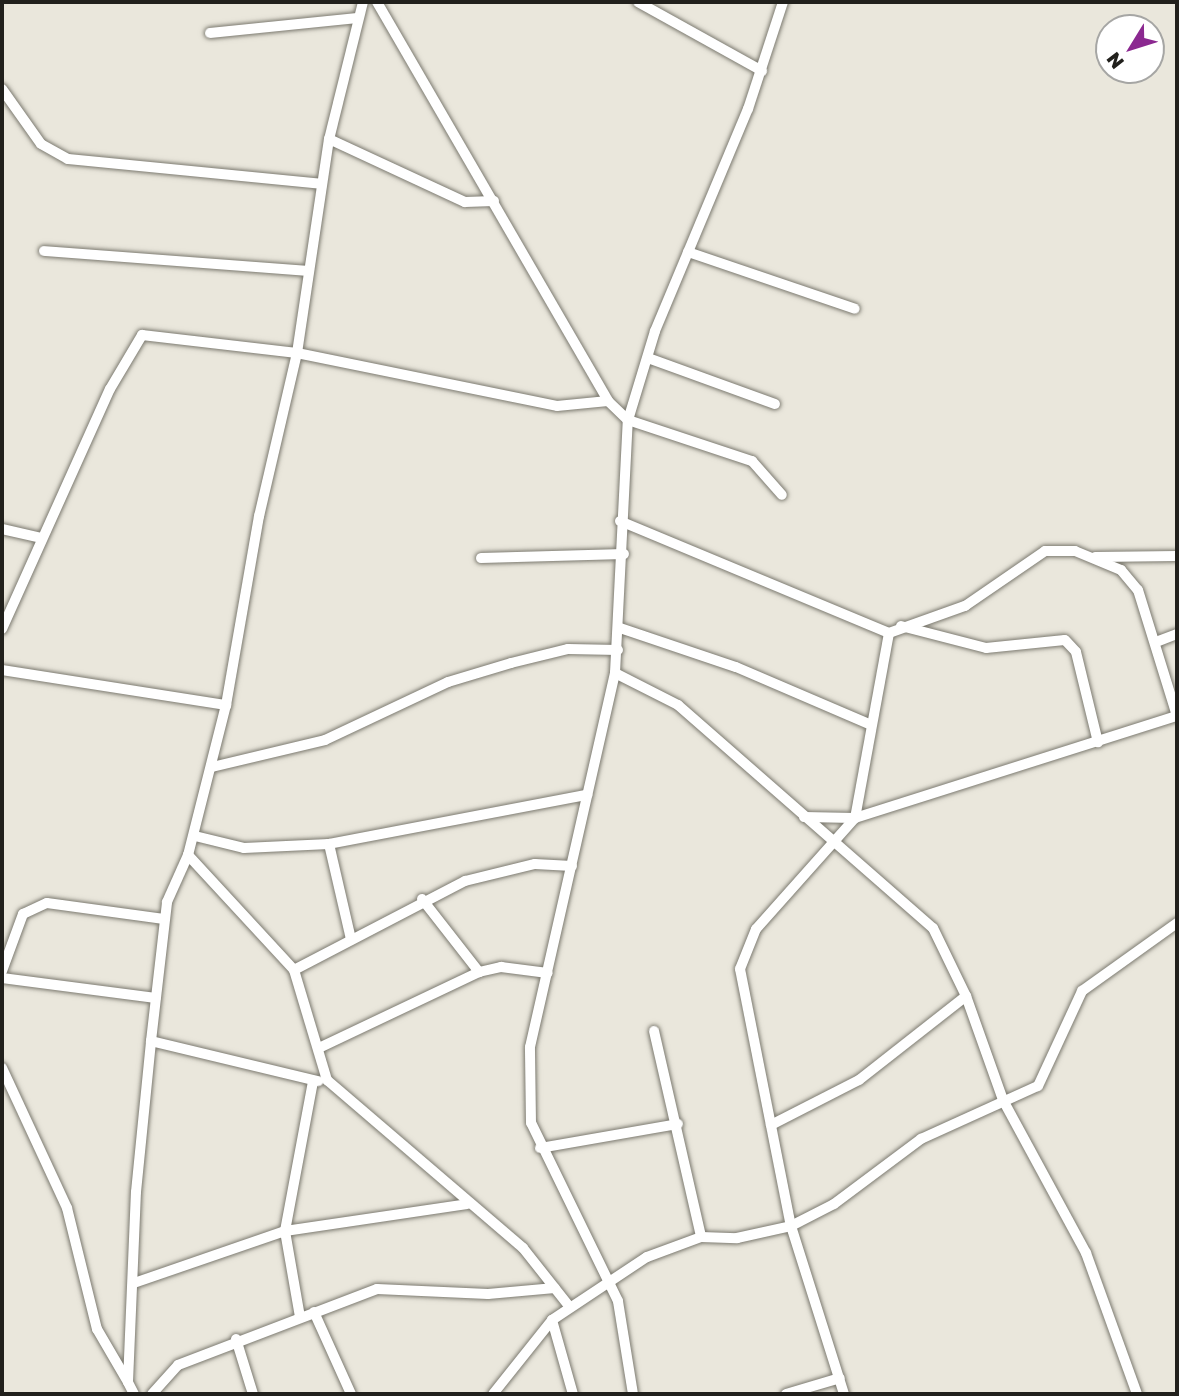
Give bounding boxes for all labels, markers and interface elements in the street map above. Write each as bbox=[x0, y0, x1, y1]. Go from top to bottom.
north arrow bbox=[1095, 14, 1165, 84]
text: N bbox=[1101, 48, 1128, 74]

